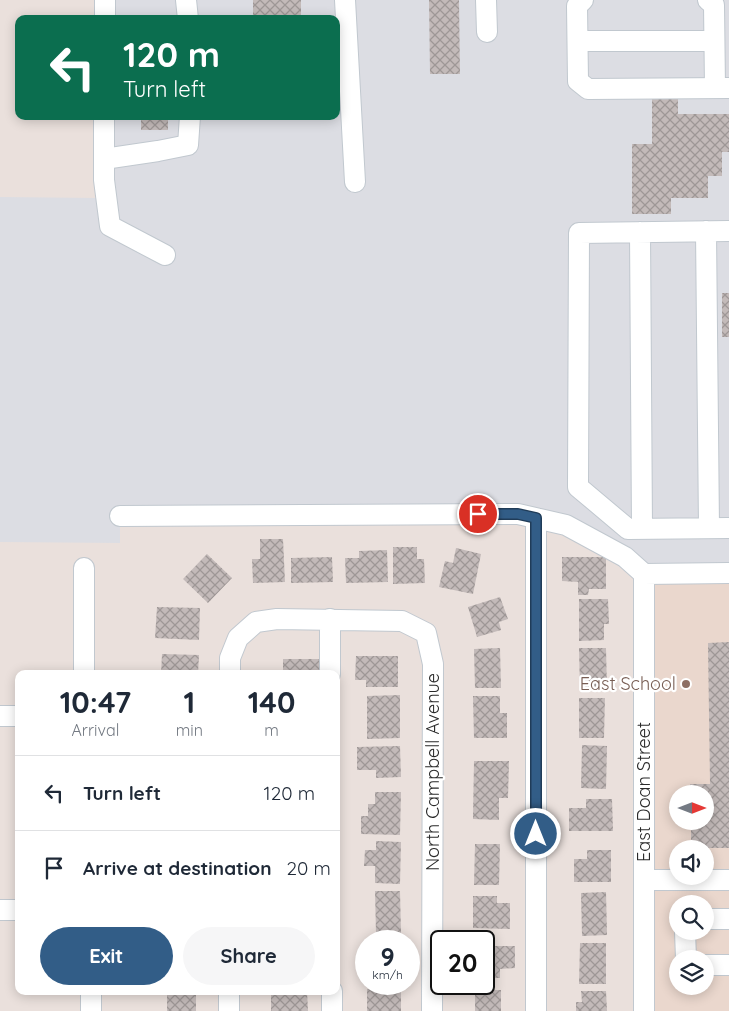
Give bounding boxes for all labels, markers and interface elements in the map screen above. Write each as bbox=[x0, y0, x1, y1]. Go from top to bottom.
text: 120 m bbox=[123, 32, 220, 76]
icon: left bbox=[40, 35, 105, 100]
text: Turn left bbox=[123, 75, 206, 103]
pin bbox=[457, 493, 499, 535]
icon: arrive bbox=[464, 500, 492, 528]
place label: East School bbox=[580, 672, 676, 695]
street label: North Campbell Avenue bbox=[421, 673, 444, 871]
marker: East School bbox=[680, 678, 692, 690]
text: 10:47 bbox=[60, 683, 131, 721]
text: 1 bbox=[184, 683, 195, 721]
text: 140 bbox=[248, 683, 295, 721]
text: Arrival bbox=[71, 720, 119, 740]
text: min bbox=[176, 720, 203, 740]
text: m bbox=[264, 720, 279, 740]
street label: East Doan Street bbox=[632, 722, 655, 862]
icon: left bbox=[40, 779, 68, 807]
text: Turn left bbox=[83, 781, 161, 805]
text: 120 m bbox=[264, 781, 315, 805]
north arrow bbox=[669, 785, 714, 830]
map controls bbox=[669, 785, 714, 995]
position arrow bbox=[509, 807, 561, 859]
button: sound bbox=[669, 840, 714, 885]
icon: arrive bbox=[40, 854, 68, 882]
text: Arrive at destination bbox=[83, 856, 272, 880]
text: 20 m bbox=[287, 856, 331, 880]
button: search bbox=[669, 895, 714, 940]
button: Exit bbox=[40, 927, 173, 985]
button: Share bbox=[183, 927, 315, 985]
speed limit sign: 20 bbox=[430, 930, 495, 995]
text: 9 bbox=[380, 941, 395, 972]
button: layers bbox=[669, 950, 714, 995]
text: km/h bbox=[372, 967, 403, 982]

